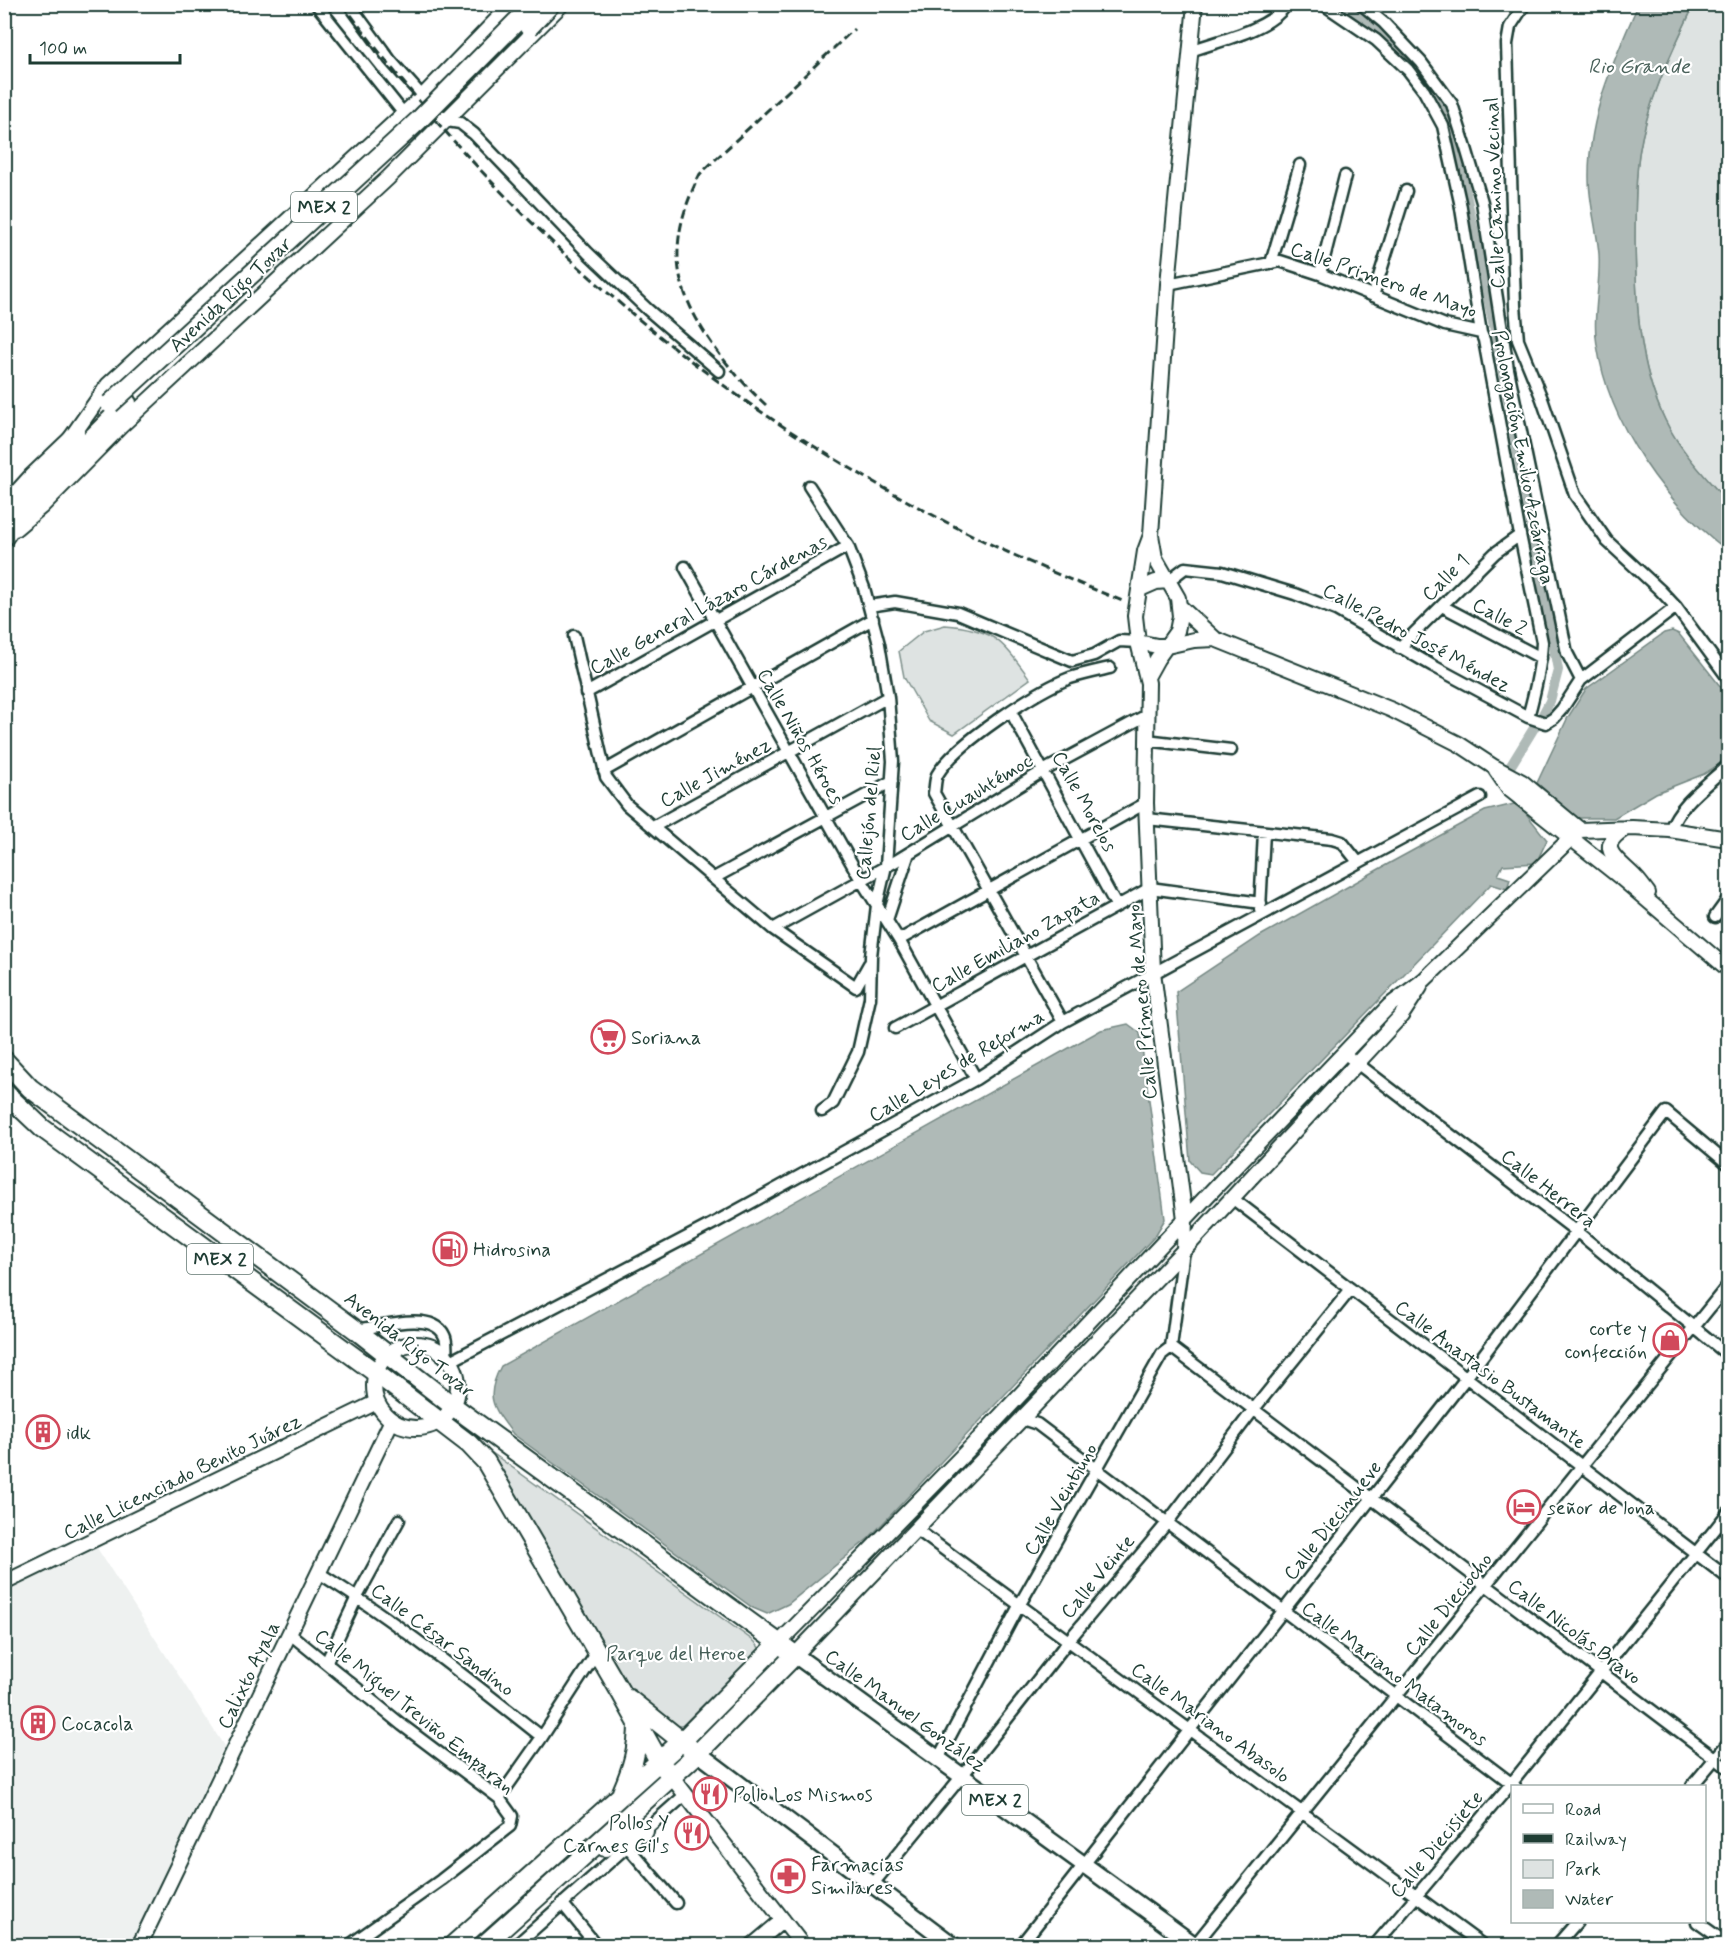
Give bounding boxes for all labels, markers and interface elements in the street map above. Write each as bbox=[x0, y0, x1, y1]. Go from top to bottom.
scale bar bbox=[30, 27, 180, 65]
text: 100 m bbox=[39, 37, 87, 61]
water label: Rio Grande bbox=[1588, 53, 1691, 81]
street label: Calle Camino Vecinal bbox=[1479, 97, 1512, 289]
road number: MEX 2 bbox=[291, 192, 357, 222]
street label: Avenida Rigo Tovar bbox=[164, 231, 300, 361]
street label: Calle Primero de Mayo bbox=[1286, 236, 1481, 325]
street label: Prolongación Emilio Azcárraga bbox=[1484, 328, 1560, 587]
street label: Calle General Lázaro Cárdenas bbox=[585, 529, 833, 682]
street label: Calle 1 bbox=[1416, 548, 1476, 608]
street label: Calle Pedro José Méndez bbox=[1318, 577, 1515, 699]
street label: Calle 2 bbox=[1467, 592, 1532, 643]
street label: Calle Niños Héroes bbox=[750, 664, 850, 810]
street label: Calle Jiménez bbox=[655, 732, 776, 815]
street label: Callejón del Riel bbox=[850, 745, 889, 881]
street label: Calle Morelos bbox=[1045, 746, 1123, 857]
street label: Calle Cuauhtémoc bbox=[895, 748, 1038, 849]
street label: Calle Emiliano Zapata bbox=[927, 885, 1105, 1000]
street label: Calle Primero de Mayo bbox=[1121, 903, 1164, 1101]
street label: Calle Leyes de Reforma bbox=[864, 1003, 1051, 1131]
supermarket icon: Soriana bbox=[590, 1019, 626, 1055]
place label: Soriana bbox=[631, 1025, 701, 1052]
street label: Calle Herrera bbox=[1495, 1143, 1601, 1235]
fuel station icon: Hidrosina bbox=[432, 1231, 468, 1267]
place label: Hidrosina bbox=[473, 1237, 551, 1264]
road number: MEX 2 bbox=[187, 1244, 253, 1274]
street label: Avenida Rigo Tovar bbox=[337, 1286, 480, 1406]
street label: Calle Anastasio Bustamante bbox=[1389, 1294, 1591, 1456]
place label: corte y confección bbox=[1564, 1316, 1647, 1366]
shop icon: corte y confección bbox=[1652, 1322, 1688, 1358]
street label: Calle Licenciado Benito Juárez bbox=[59, 1408, 306, 1547]
building icon: idk bbox=[25, 1414, 61, 1450]
place label: idk bbox=[66, 1420, 91, 1447]
street label: Calle Veintiuno bbox=[1018, 1439, 1104, 1561]
street label: Calle Diecinueve bbox=[1278, 1455, 1389, 1586]
hotel icon: señor de lona bbox=[1506, 1489, 1542, 1525]
place label: señor de lona bbox=[1547, 1495, 1655, 1522]
street label: Calle Veinte bbox=[1055, 1529, 1142, 1625]
street label: Calle Dieciocho bbox=[1399, 1547, 1499, 1663]
street label: Calle Nicolás Bravo bbox=[1502, 1573, 1647, 1691]
street label: Calle César Sandino bbox=[365, 1577, 520, 1703]
street label: Calle Mariano Matamoros bbox=[1295, 1595, 1493, 1753]
street label: Calixto Ayala bbox=[212, 1617, 287, 1734]
street label: Calle Miguel Treviño Emparan bbox=[307, 1623, 520, 1803]
park label: Parque del Heroe bbox=[606, 1641, 746, 1668]
street label: Calle Manuel González bbox=[819, 1643, 992, 1779]
street label: Calle Mariano Abasolo bbox=[1125, 1656, 1295, 1790]
building icon: Cocacola bbox=[20, 1705, 56, 1741]
place label: Cocacola bbox=[61, 1711, 134, 1738]
restaurant icon: Pollo Los Mismos bbox=[692, 1776, 728, 1812]
place label: Pollo Los Mismos bbox=[733, 1782, 873, 1809]
road number: MEX 2 bbox=[962, 1785, 1028, 1815]
street label: Calle Diecisiete bbox=[1384, 1785, 1490, 1904]
legend bbox=[1511, 1785, 1706, 1923]
text: Road bbox=[1565, 1798, 1601, 1822]
place label: Pollos Y Carnes Gil's bbox=[563, 1810, 669, 1860]
restaurant icon: Pollos Y Carnes Gil's bbox=[674, 1815, 710, 1851]
text: Railway bbox=[1565, 1828, 1627, 1852]
place label: Farmacias Similares bbox=[811, 1852, 904, 1902]
pharmacy icon: Farmacias Similares bbox=[770, 1858, 806, 1894]
text: Park bbox=[1565, 1858, 1601, 1882]
text: Water bbox=[1565, 1888, 1614, 1912]

